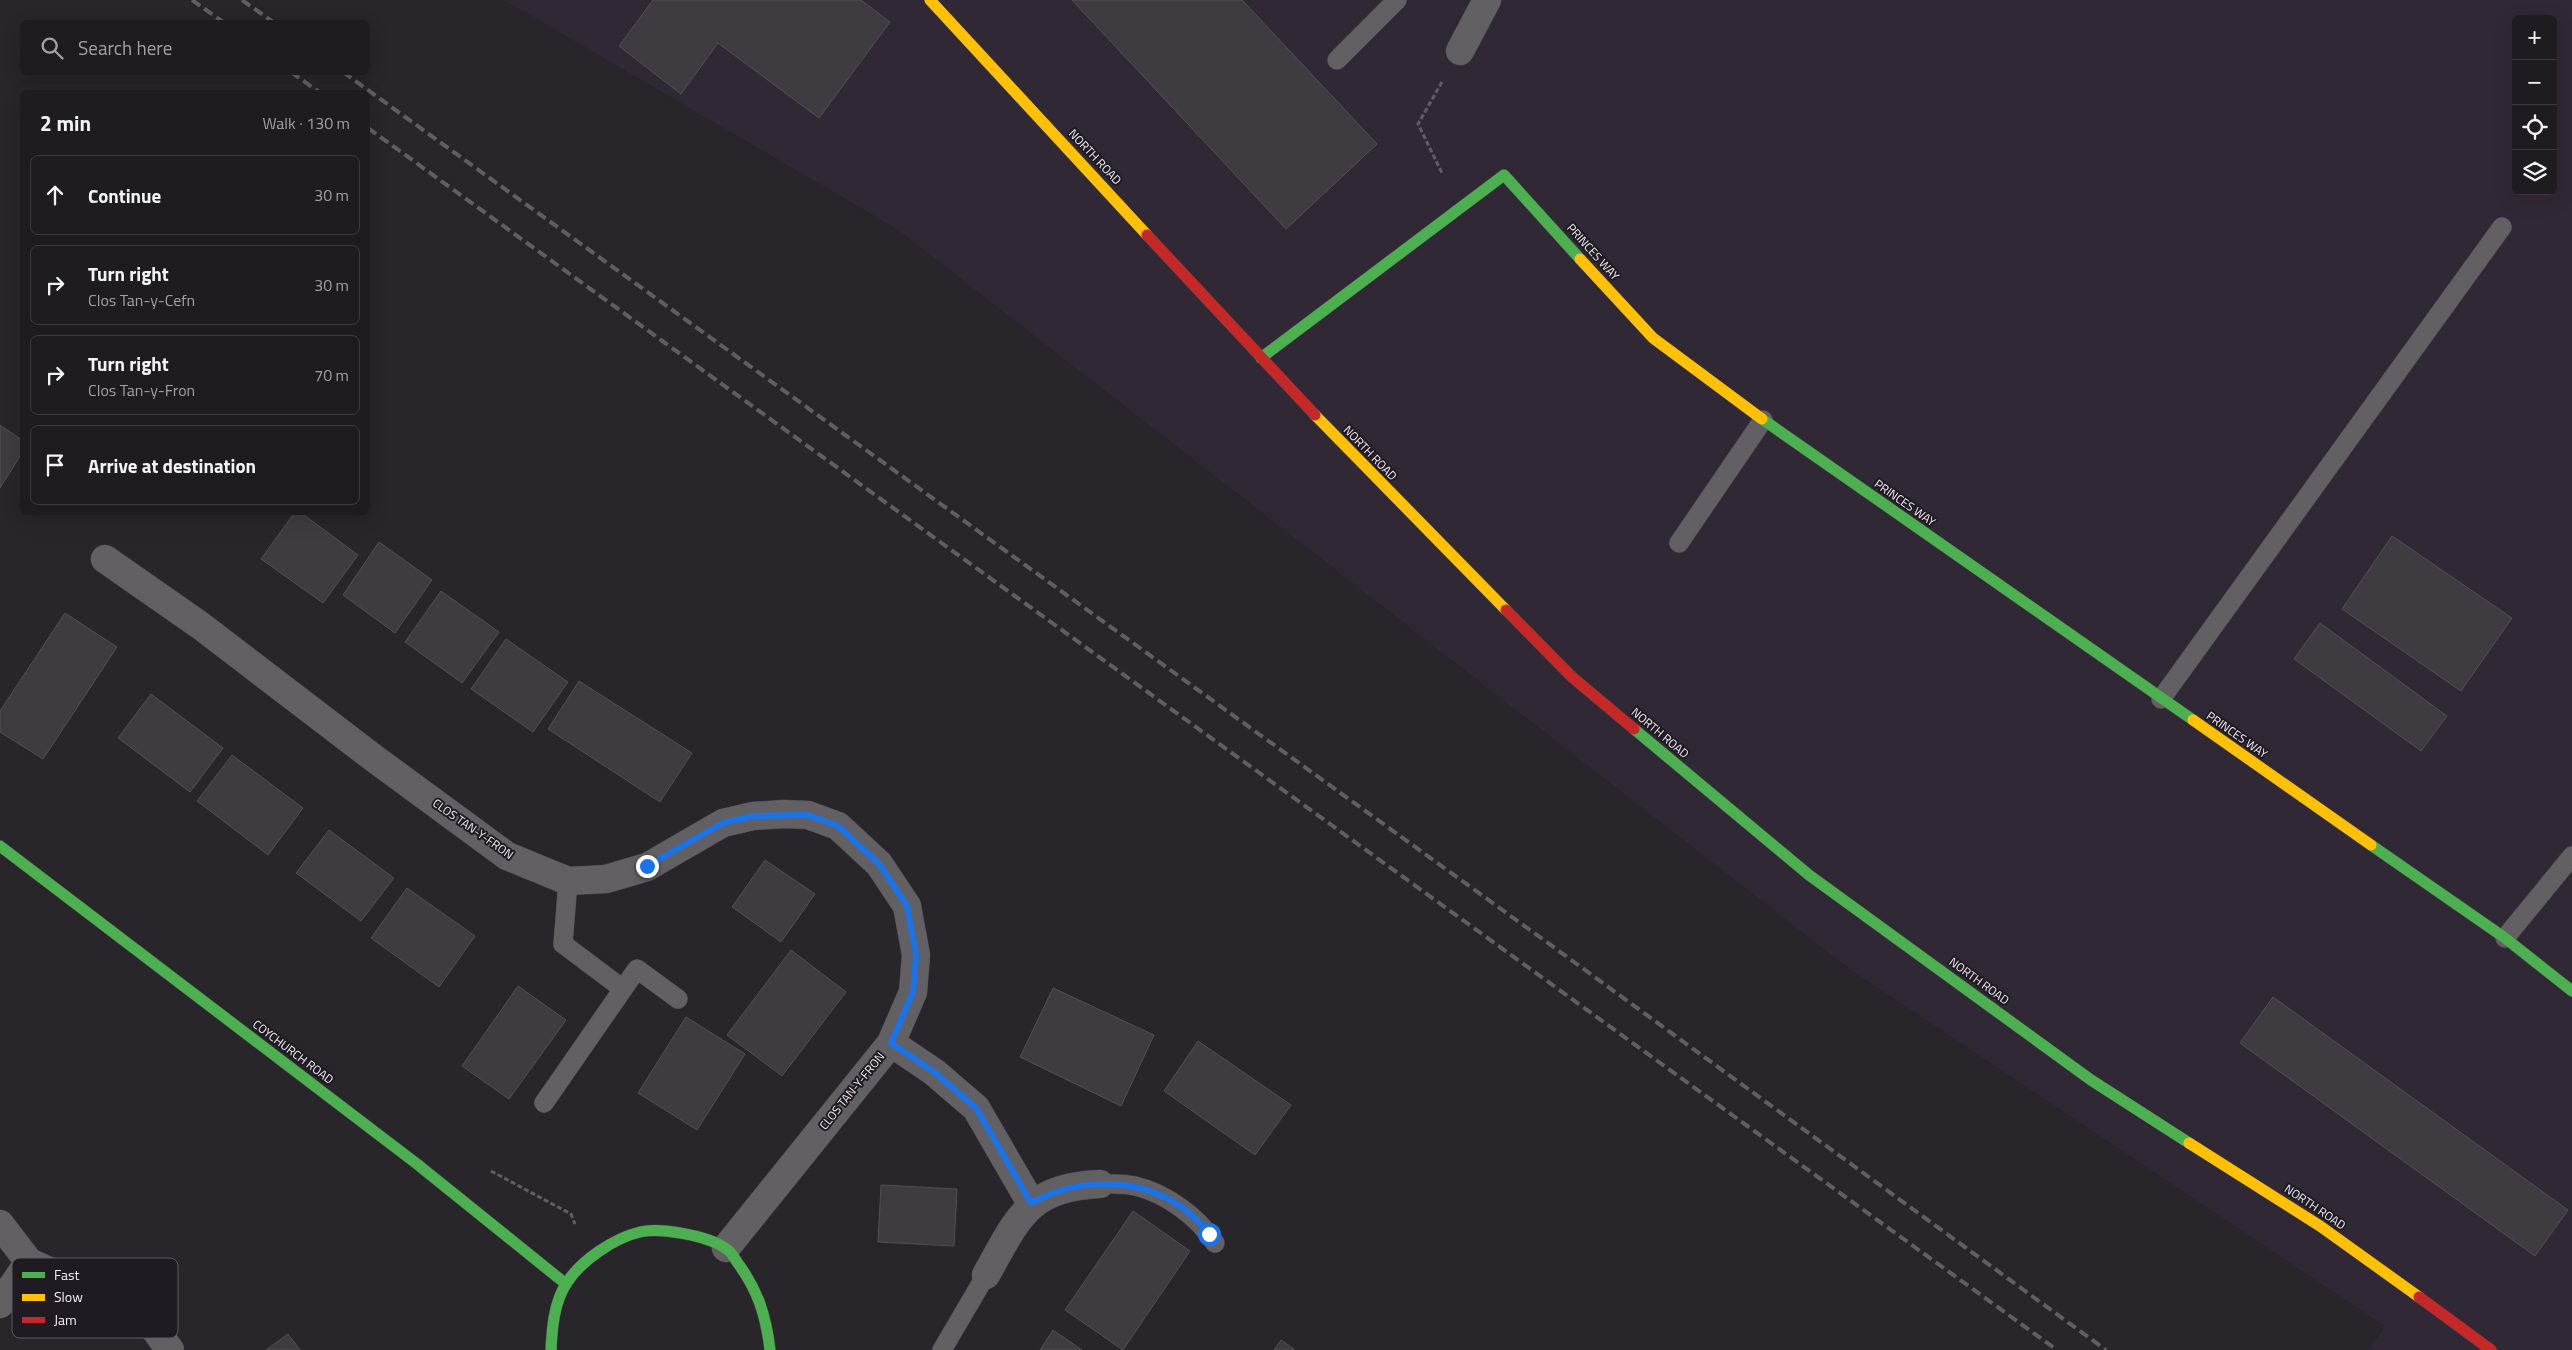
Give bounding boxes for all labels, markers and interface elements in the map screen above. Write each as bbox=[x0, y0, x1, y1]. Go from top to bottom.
map controls bbox=[2512, 15, 2557, 195]
button: + bbox=[2512, 15, 2557, 60]
search box bbox=[20, 20, 370, 75]
text: Search here bbox=[78, 33, 172, 62]
icon: search bbox=[38, 34, 66, 62]
button: − bbox=[2512, 60, 2557, 105]
button: locate bbox=[2512, 105, 2557, 150]
text: 2 min bbox=[40, 107, 91, 139]
text: Walk · 130 m bbox=[262, 111, 350, 135]
street label: NORTH ROAD bbox=[1064, 124, 1127, 189]
button: layers bbox=[2512, 150, 2557, 195]
icon: ahead bbox=[41, 181, 69, 209]
text: Continue bbox=[88, 181, 161, 210]
text: 30 m bbox=[314, 183, 349, 207]
street label: PRINCES WAY bbox=[1562, 219, 1625, 285]
text: Turn right bbox=[88, 259, 169, 288]
icon: right bbox=[41, 271, 69, 299]
text: 30 m bbox=[314, 273, 349, 297]
text: Clos Tan-y-Cefn bbox=[88, 288, 195, 312]
text: Turn right bbox=[88, 349, 169, 378]
icon: right bbox=[41, 361, 69, 389]
text: 70 m bbox=[314, 363, 349, 387]
text: Clos Tan-y-Fron bbox=[88, 378, 195, 402]
street label: NORTH ROAD bbox=[1339, 421, 1402, 485]
icon: arrive bbox=[41, 451, 69, 479]
text: Arrive at destination bbox=[88, 451, 256, 480]
street label: PRINCES WAY bbox=[1871, 474, 1940, 531]
street label: NORTH ROAD bbox=[1627, 703, 1694, 763]
street label: PRINCES WAY bbox=[2203, 706, 2272, 763]
street label: CLOS TAN-Y-FRON bbox=[429, 794, 518, 864]
route end bbox=[636, 855, 659, 878]
street label: NORTH ROAD bbox=[1945, 952, 2014, 1009]
street label: COYCHURCH ROAD bbox=[249, 1015, 338, 1089]
street label: CLOS TAN-Y-FRON bbox=[814, 1048, 889, 1134]
street label: NORTH ROAD bbox=[2281, 1179, 2350, 1234]
route start bbox=[1198, 1223, 1221, 1246]
legend bbox=[12, 1258, 178, 1338]
text: Fast bbox=[54, 1264, 79, 1285]
text: Slow bbox=[54, 1286, 83, 1307]
text: Jam bbox=[54, 1309, 77, 1330]

